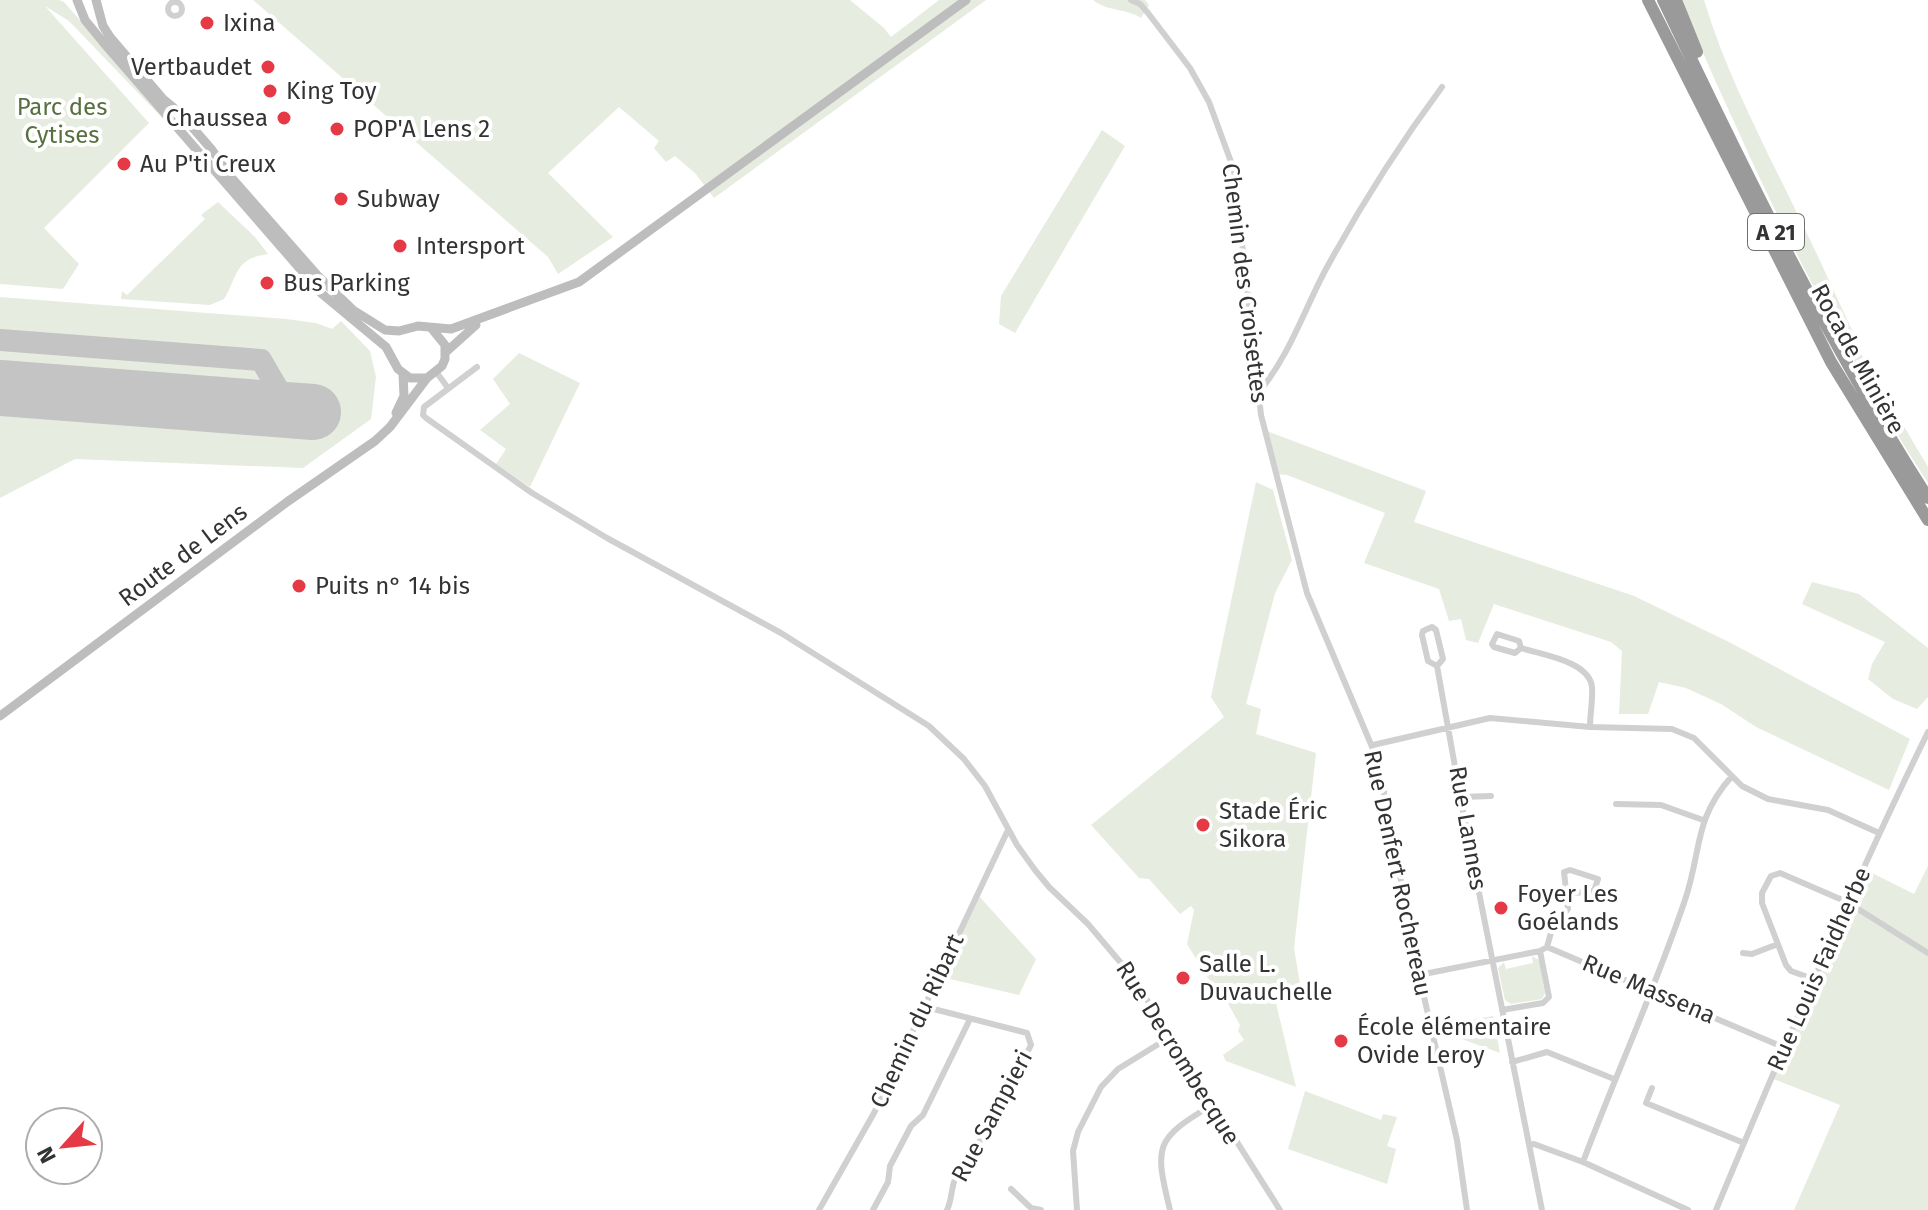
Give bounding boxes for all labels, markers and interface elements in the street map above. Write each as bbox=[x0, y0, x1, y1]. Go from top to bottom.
place label: Ixina bbox=[223, 9, 276, 37]
marker: Ixina bbox=[198, 14, 216, 32]
place label: Vertbaudet bbox=[131, 53, 252, 81]
marker: Vertbaudet bbox=[259, 58, 277, 76]
place label: King Toy bbox=[286, 77, 377, 105]
marker: King Toy bbox=[261, 82, 279, 100]
park label: Parc des Cytises bbox=[17, 93, 107, 149]
place label: Chaussea bbox=[166, 104, 268, 132]
marker: Chaussea bbox=[275, 109, 293, 127]
place label: POP'A Lens 2 bbox=[353, 115, 490, 143]
marker: POP'A Lens 2 bbox=[328, 120, 346, 138]
place label: Au P'ti Creux bbox=[140, 150, 276, 178]
marker: Au P'ti Creux bbox=[115, 155, 133, 173]
street label: Chemin des Croisettes bbox=[1216, 162, 1274, 404]
place label: Subway bbox=[357, 185, 440, 213]
marker: Subway bbox=[332, 190, 350, 208]
road number: A 21 bbox=[1748, 214, 1804, 250]
place label: Intersport bbox=[416, 232, 525, 260]
marker: Intersport bbox=[391, 237, 409, 255]
place label: Bus Parking bbox=[283, 269, 410, 297]
marker: Bus Parking bbox=[258, 274, 276, 292]
street label: Rocade Minière bbox=[1805, 279, 1911, 439]
street label: Route de Lens bbox=[113, 498, 253, 612]
place label: Puits n° 14 bis bbox=[315, 572, 470, 600]
marker: Puits n° 14 bis bbox=[290, 577, 308, 595]
street label: Rue Denfert Rochereau bbox=[1358, 747, 1438, 999]
street label: Rue Lannes bbox=[1443, 764, 1493, 892]
place label: Stade Éric Sikora bbox=[1219, 796, 1328, 853]
marker: Stade Éric Sikora bbox=[1194, 816, 1212, 834]
street label: Rue Louis Faidherbe bbox=[1761, 863, 1877, 1075]
place label: Foyer Les Goélands bbox=[1517, 880, 1619, 936]
marker: Foyer Les Goélands bbox=[1492, 899, 1510, 917]
street label: Chemin du Ribart bbox=[864, 929, 970, 1113]
street label: Rue Massena bbox=[1578, 948, 1720, 1030]
place label: Salle L. Duvauchelle bbox=[1199, 950, 1333, 1006]
street label: Rue Decrombecque bbox=[1110, 956, 1246, 1150]
marker: Salle L. Duvauchelle bbox=[1174, 969, 1192, 987]
place label: École élémentaire Ovide Leroy bbox=[1357, 1012, 1551, 1069]
marker: École élémentaire Ovide Leroy bbox=[1332, 1032, 1350, 1050]
street label: Rue Sampieri bbox=[946, 1046, 1038, 1186]
north arrow bbox=[24, 1106, 104, 1186]
text: N bbox=[31, 1142, 62, 1167]

